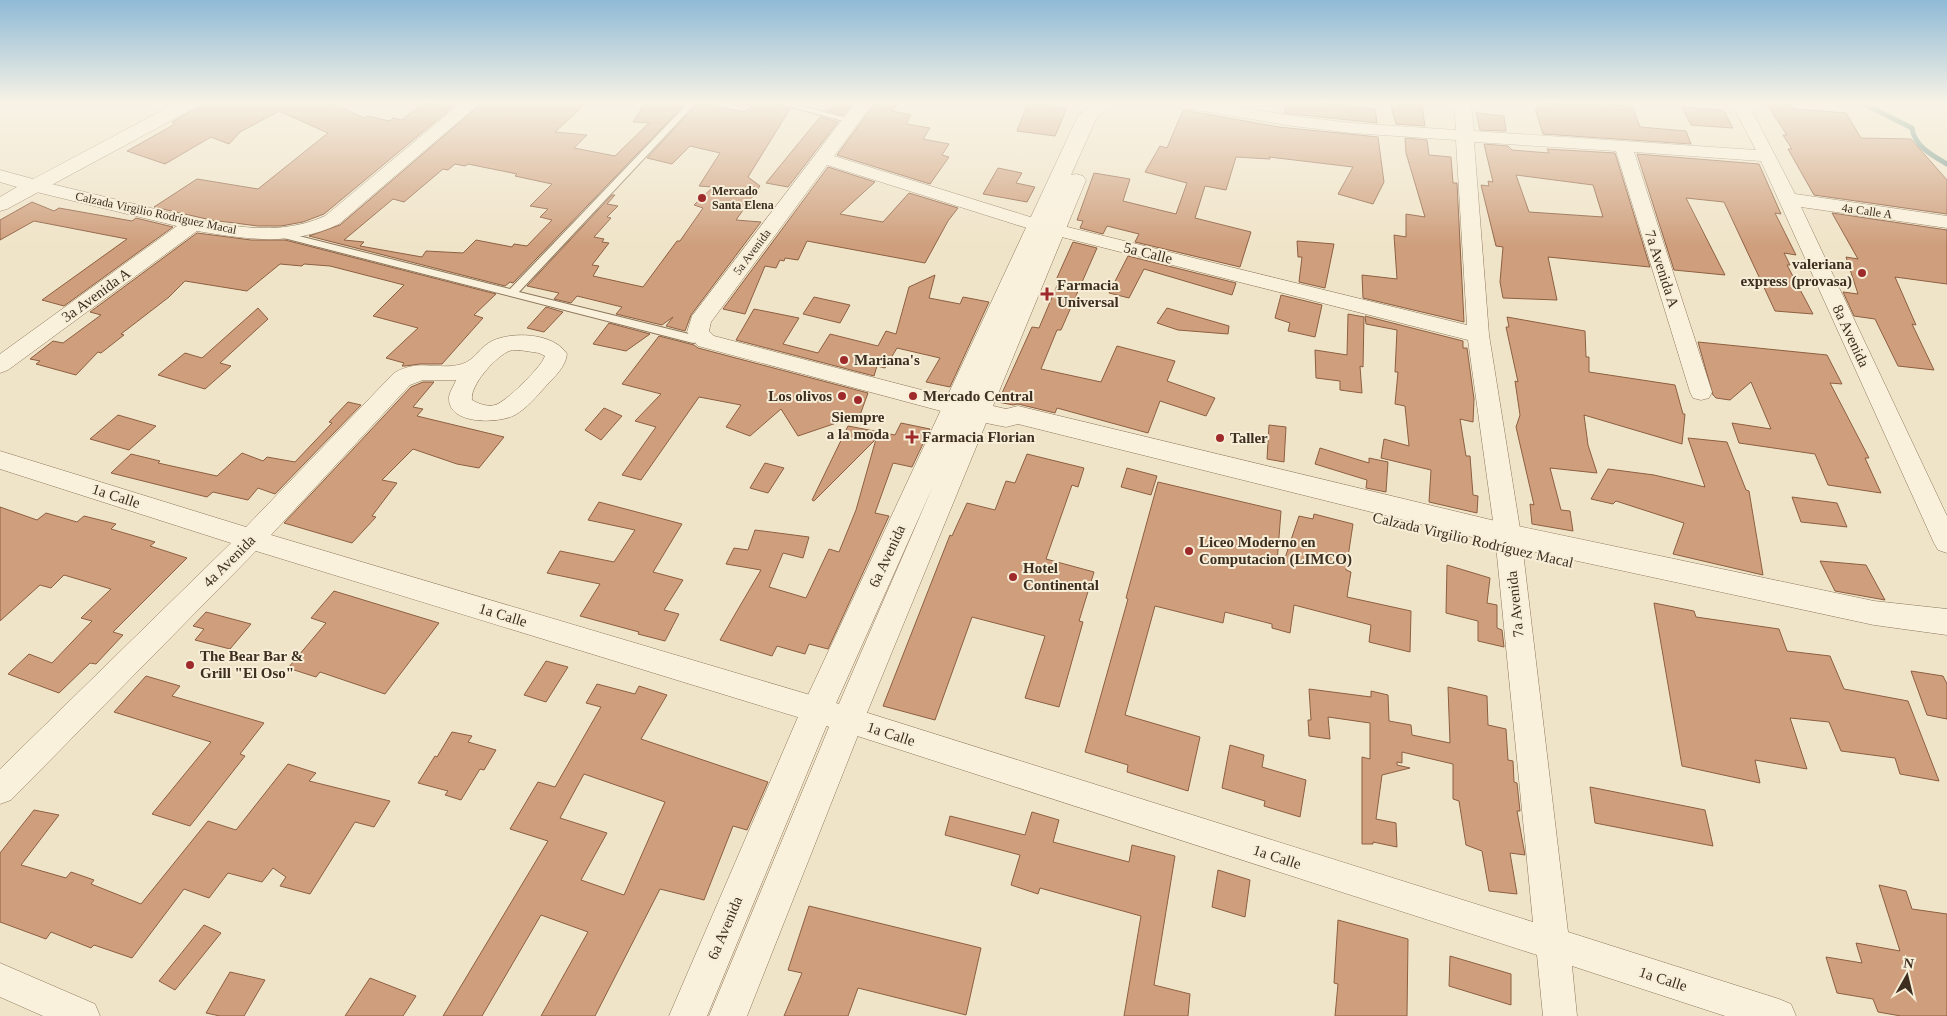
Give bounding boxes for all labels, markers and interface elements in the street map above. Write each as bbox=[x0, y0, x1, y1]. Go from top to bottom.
place label: Mercado Santa Elena bbox=[712, 184, 774, 212]
street label: Calzada Virgilio Rodríguez Macal bbox=[74, 189, 239, 237]
marker: Mercado Santa Elena bbox=[696, 192, 708, 204]
street label: 4a Calle A bbox=[1841, 201, 1893, 222]
street label: 5a Avenida bbox=[730, 226, 774, 278]
street label: 7a Avenida A bbox=[1642, 228, 1682, 310]
street label: 5a Calle bbox=[1122, 239, 1174, 267]
place label: valeriana express (provasa) bbox=[1740, 256, 1852, 290]
street label: 3a Avenida A bbox=[59, 265, 133, 325]
marker: valeriana express (provasa) bbox=[1856, 267, 1868, 279]
place label: Farmacia Universal bbox=[1057, 277, 1119, 310]
marker: Farmacia Universal bbox=[1041, 288, 1053, 300]
street label: 8a Avenida bbox=[1830, 302, 1873, 370]
place label: Mariana's bbox=[854, 352, 920, 368]
marker: Mariana's bbox=[838, 354, 850, 366]
place label: Los olivos bbox=[768, 388, 832, 404]
place label: Mercado Central bbox=[923, 388, 1033, 404]
marker: Los olivos bbox=[836, 390, 848, 402]
marker: Mercado Central bbox=[907, 390, 919, 402]
marker: Siempre a la moda bbox=[852, 394, 864, 406]
place label: Siempre a la moda bbox=[827, 409, 890, 442]
place label: Farmacia Florian bbox=[922, 429, 1036, 445]
place label: Taller bbox=[1230, 430, 1268, 446]
marker: Farmacia Florian bbox=[906, 431, 918, 443]
marker: Taller bbox=[1214, 432, 1226, 444]
street label: 1a Calle bbox=[90, 481, 142, 511]
street label: Calzada Virgilio Rodríguez Macal bbox=[1371, 509, 1575, 571]
street label: 6a Avenida bbox=[866, 522, 909, 590]
street label: 4a Avenida bbox=[200, 531, 259, 590]
place label: Liceo Moderno en Computacion (LIMCO) bbox=[1199, 534, 1352, 568]
marker: Liceo Moderno en Computacion (LIMCO) bbox=[1183, 545, 1195, 557]
place label: Hotel Continental bbox=[1023, 560, 1099, 593]
street label: 7a Avenida bbox=[1504, 570, 1526, 638]
marker: Hotel Continental bbox=[1007, 571, 1019, 583]
street label: 1a Calle bbox=[477, 600, 529, 630]
place label: The Bear Bar & Grill "El Oso" bbox=[200, 648, 303, 681]
marker: The Bear Bar & Grill "El Oso" bbox=[184, 659, 196, 671]
street label: 1a Calle bbox=[865, 719, 917, 749]
street label: 1a Calle bbox=[1251, 842, 1303, 872]
street label: 6a Avenida bbox=[705, 894, 746, 962]
north arrow bbox=[1882, 951, 1932, 1001]
text: N bbox=[1903, 955, 1915, 972]
street label: 1a Calle bbox=[1637, 964, 1689, 994]

